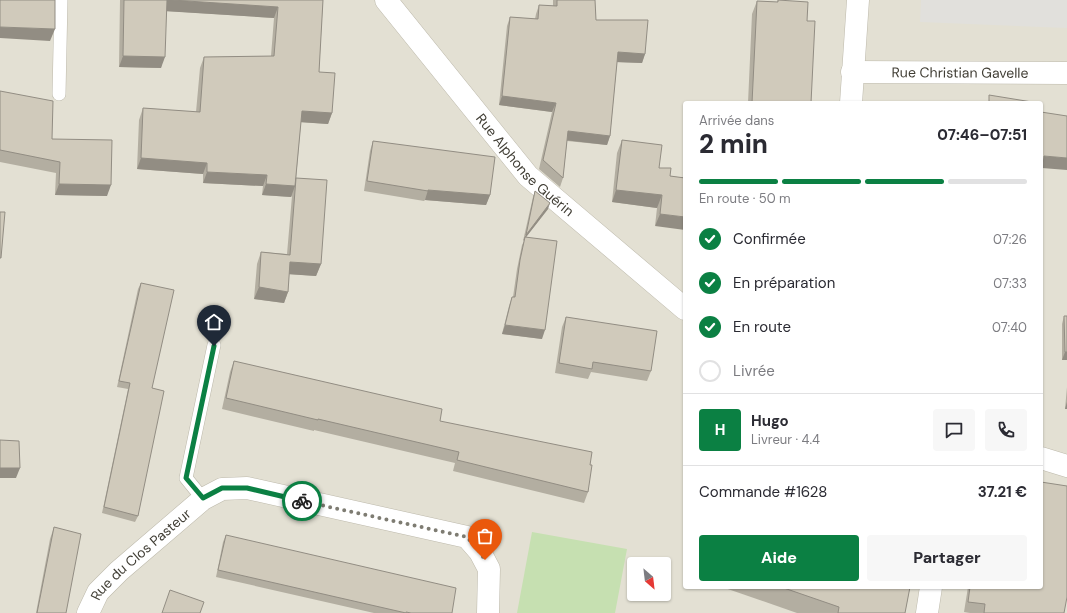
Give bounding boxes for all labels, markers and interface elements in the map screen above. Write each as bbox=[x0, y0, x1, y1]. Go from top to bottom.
street label: Rue Christian Gavelle bbox=[892, 63, 1029, 82]
street label: Rue Alphonse Guérin bbox=[472, 110, 578, 220]
text: Arrivée dans bbox=[699, 112, 774, 129]
text: 07:46–07:51 bbox=[937, 125, 1027, 145]
text: 2 min bbox=[699, 127, 768, 161]
text: En route · 50 m bbox=[699, 190, 791, 207]
icon: check bbox=[699, 228, 721, 250]
text: Confirmée bbox=[733, 229, 806, 249]
text: 07:26 bbox=[993, 231, 1027, 248]
icon: check bbox=[699, 272, 721, 294]
text: En préparation bbox=[733, 273, 835, 293]
text: 07:33 bbox=[993, 275, 1027, 292]
pin bbox=[197, 305, 231, 346]
icon: home bbox=[203, 311, 225, 333]
icon: check bbox=[699, 316, 721, 338]
text: En route bbox=[733, 317, 791, 337]
text: 07:40 bbox=[992, 319, 1027, 336]
text: Livrée bbox=[733, 361, 775, 381]
button: chat bbox=[933, 409, 975, 451]
button: phone bbox=[985, 409, 1027, 451]
text: Hugo bbox=[751, 411, 789, 431]
text: H bbox=[715, 420, 725, 440]
text: Livreur · 4.4 bbox=[751, 431, 820, 448]
courier bbox=[282, 481, 322, 521]
text: Commande #1628 bbox=[699, 482, 827, 502]
text: 37.21 € bbox=[978, 482, 1027, 502]
icon: bike bbox=[291, 490, 313, 512]
street label: Rue du Clos Pasteur bbox=[86, 504, 195, 603]
pin bbox=[468, 519, 502, 560]
icon: bag bbox=[474, 525, 496, 547]
button: Aide bbox=[699, 535, 859, 581]
button: Partager bbox=[867, 535, 1027, 581]
north arrow bbox=[627, 557, 671, 601]
map controls bbox=[627, 557, 671, 601]

